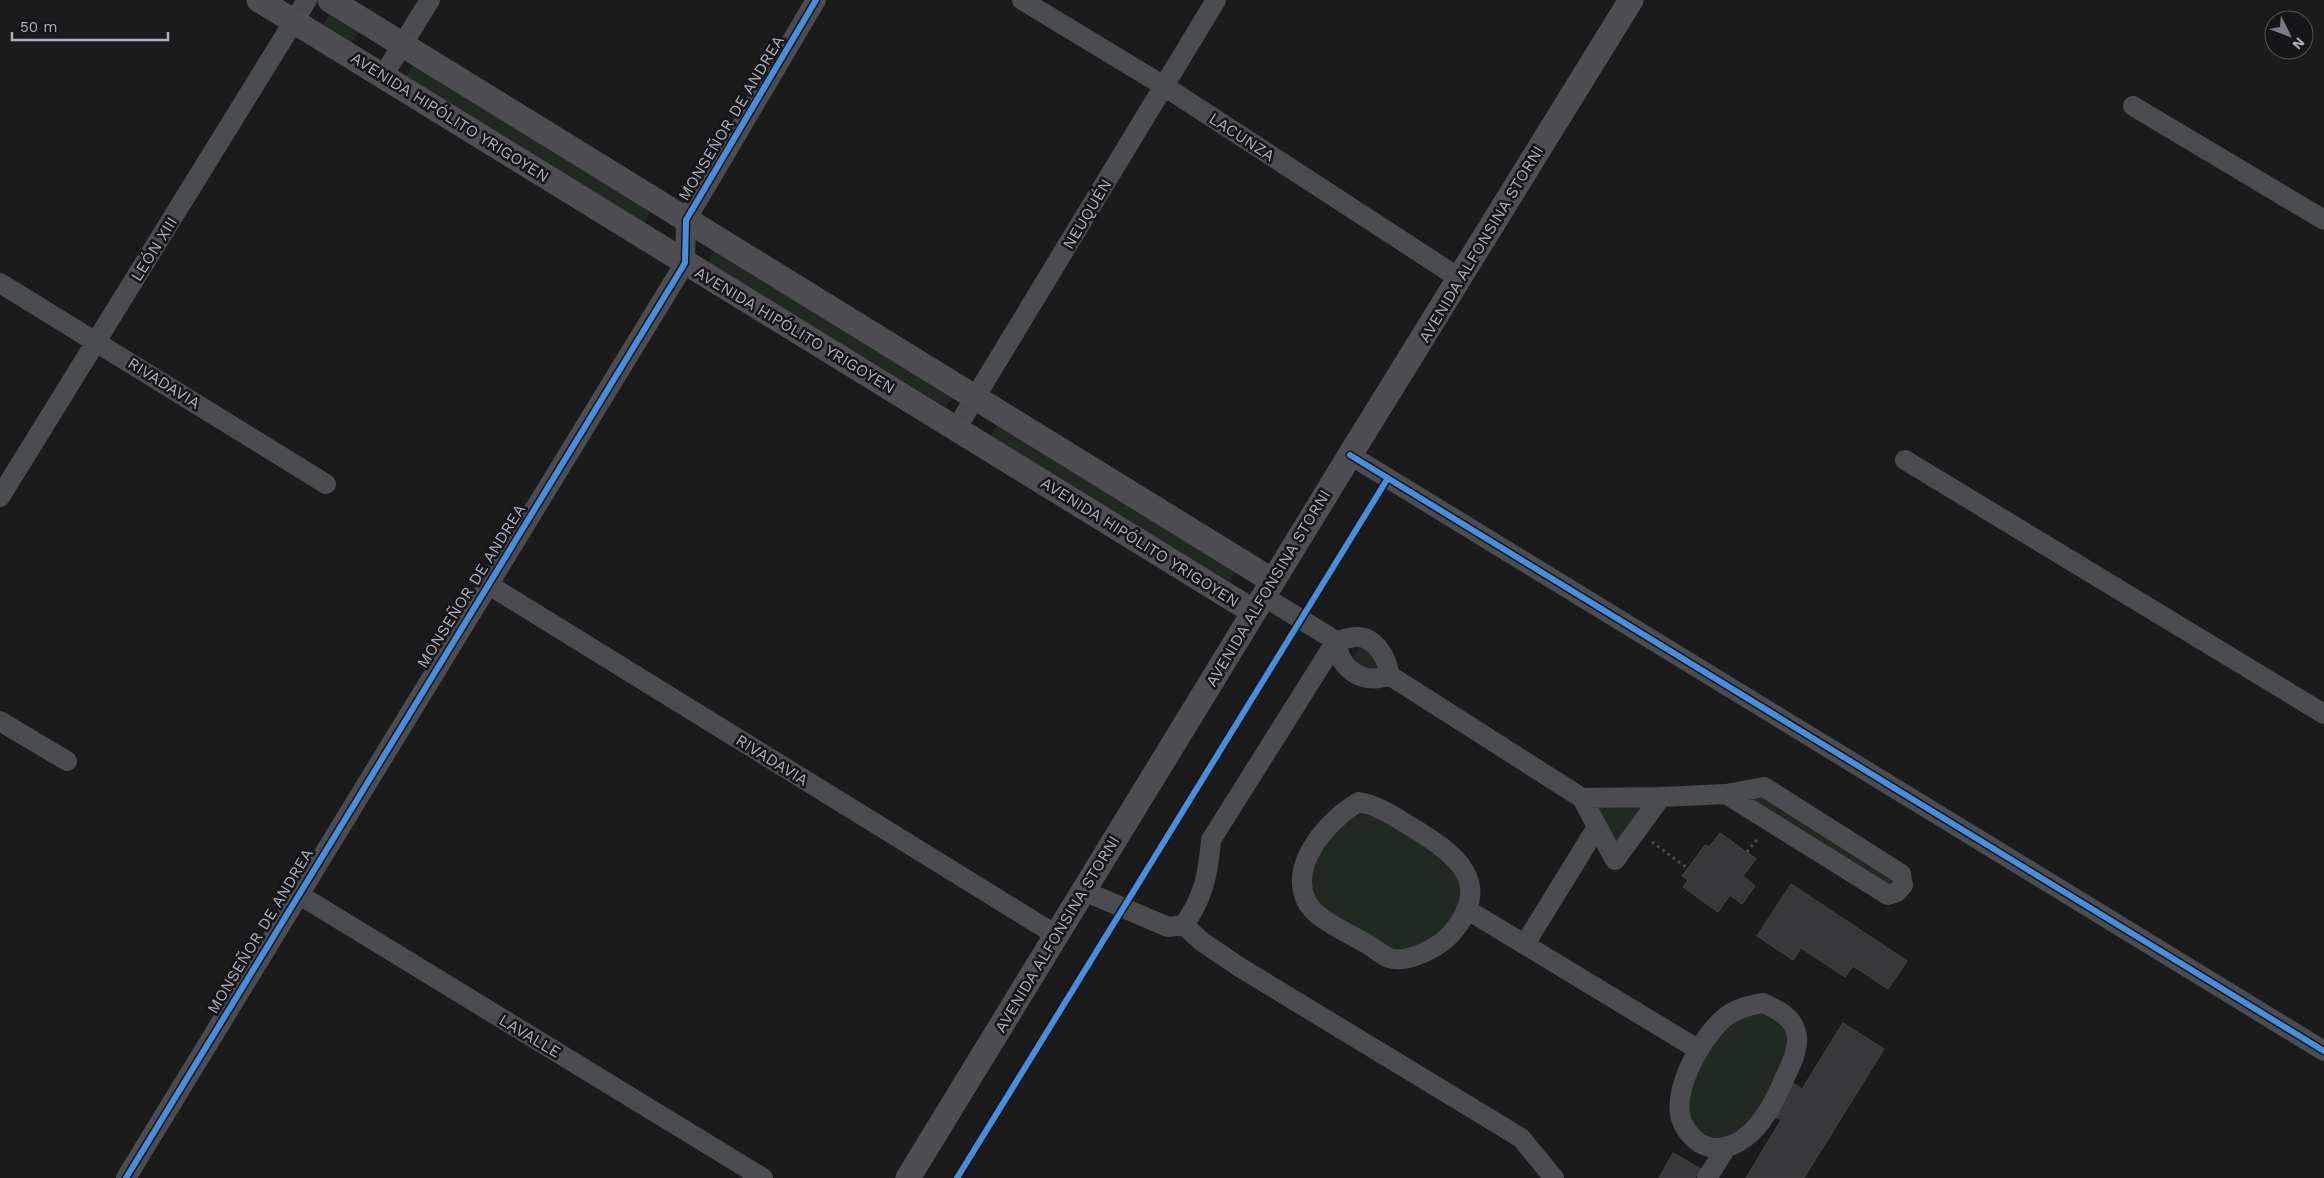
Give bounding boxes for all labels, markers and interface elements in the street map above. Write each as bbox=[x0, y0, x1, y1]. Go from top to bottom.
scale bar bbox=[12, 10, 169, 42]
north arrow bbox=[2264, 10, 2314, 60]
text: 50 m bbox=[20, 18, 57, 36]
street label: MONSEÑOR DE ANDREA bbox=[674, 32, 788, 204]
text: N bbox=[2289, 34, 2308, 53]
street label: AVENIDA HIPÓLITO YRIGOYEN bbox=[347, 48, 553, 186]
street label: LACUNZA bbox=[1206, 109, 1279, 165]
street label: AVENIDA ALFONSINA STORNI bbox=[1415, 142, 1547, 346]
street label: NEUQUÉN bbox=[1059, 175, 1115, 253]
street label: LEÓN XIII bbox=[127, 213, 181, 285]
street label: AVENIDA HIPÓLITO YRIGOYEN bbox=[692, 263, 898, 397]
street label: RIVADAVIA bbox=[124, 353, 204, 413]
street label: AVENIDA HIPÓLITO YRIGOYEN bbox=[1037, 473, 1243, 611]
street label: AVENIDA ALFONSINA STORNI bbox=[1202, 486, 1334, 690]
street label: MONSEÑOR DE ANDREA bbox=[413, 500, 529, 671]
street label: RIVADAVIA bbox=[732, 730, 812, 790]
street label: AVENIDA ALFONSINA STORNI bbox=[991, 832, 1123, 1036]
street label: MONSEÑOR DE ANDREA bbox=[203, 845, 317, 1017]
street label: LAVALLE bbox=[496, 1010, 564, 1062]

